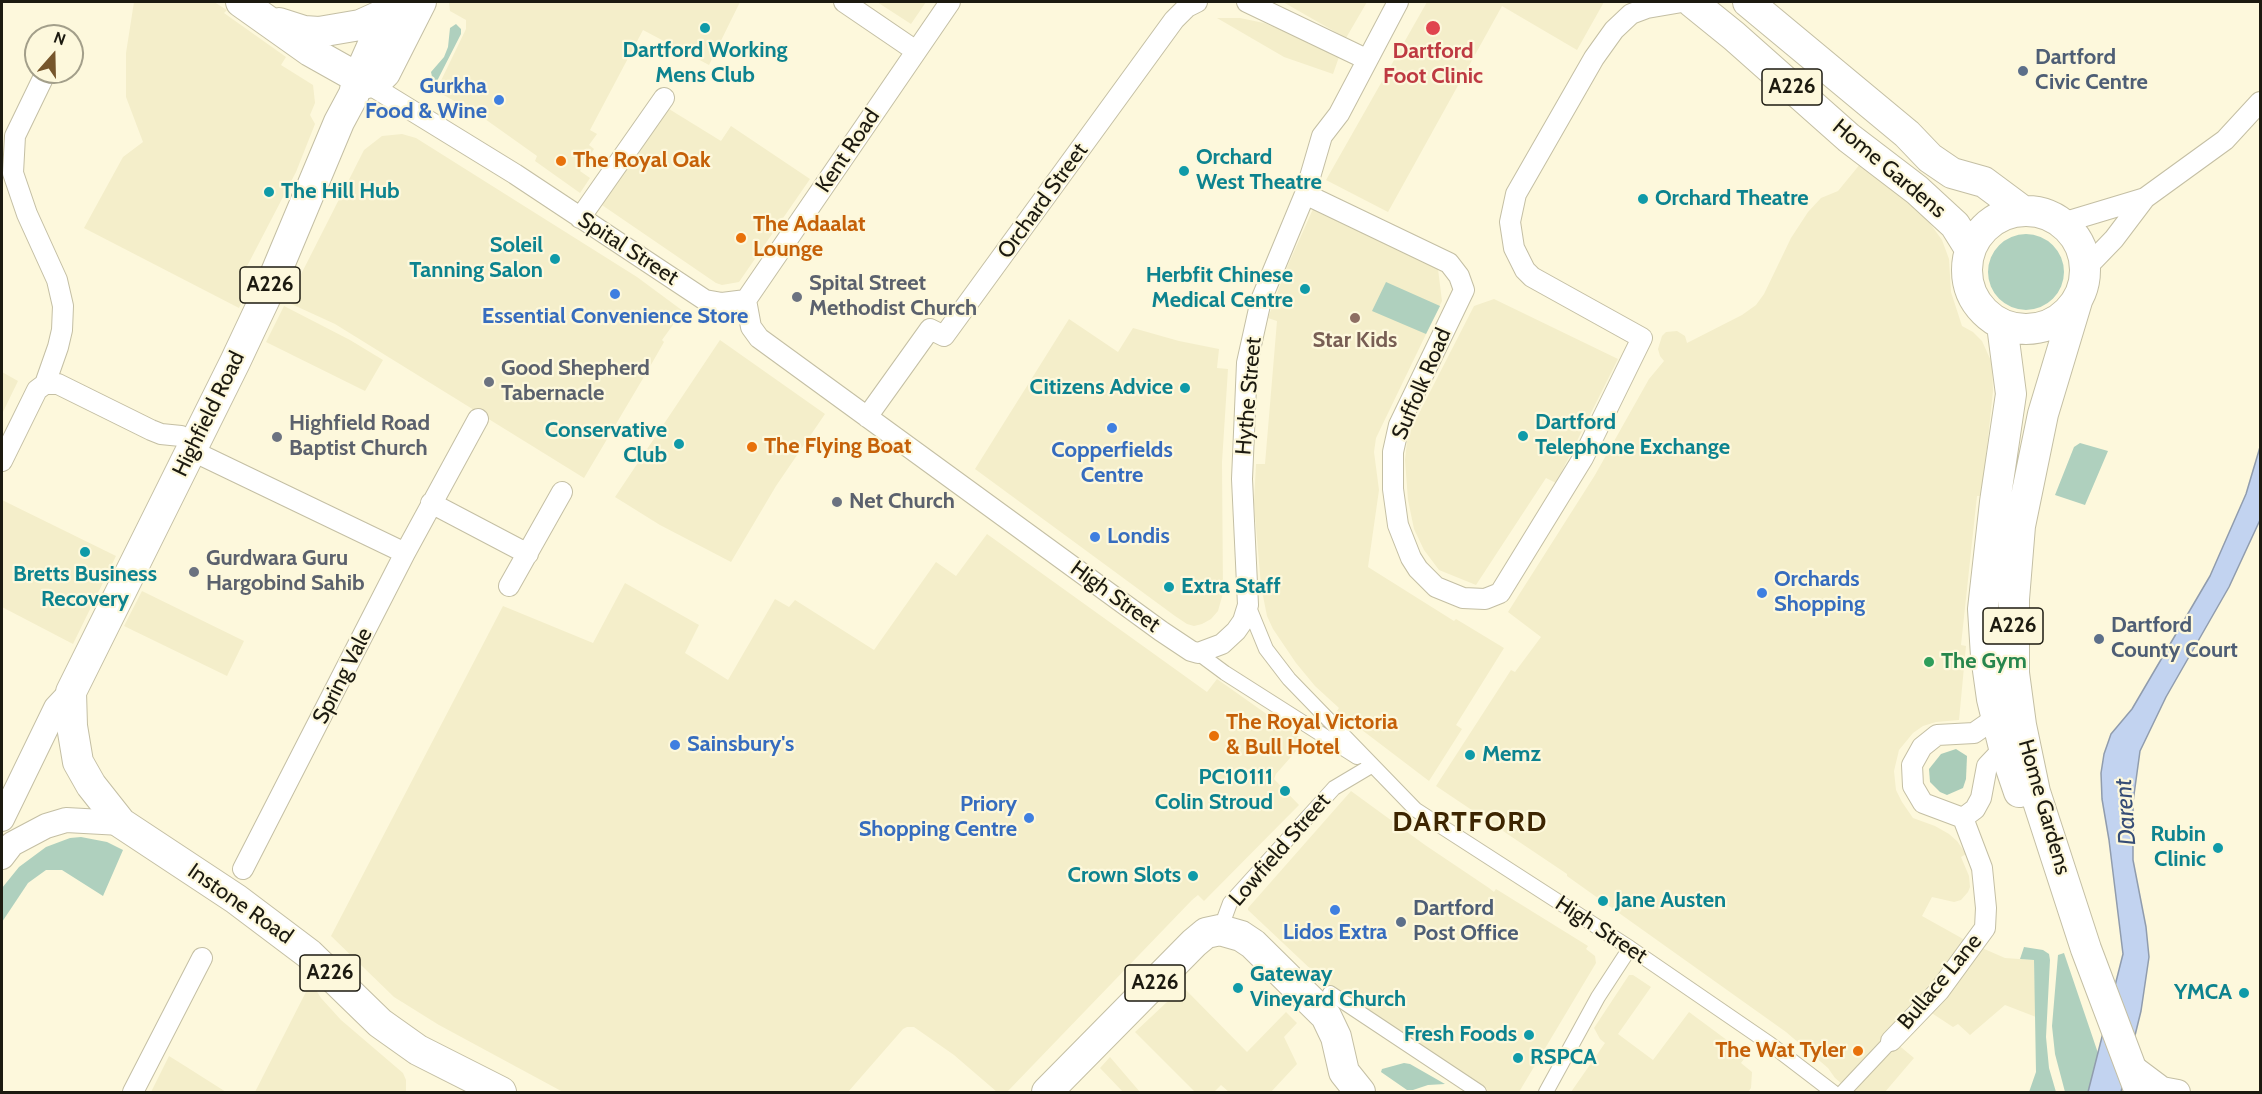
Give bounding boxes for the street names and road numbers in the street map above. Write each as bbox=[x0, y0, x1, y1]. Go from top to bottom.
road number: A226 bbox=[1762, 69, 1822, 105]
street label: Kent Road bbox=[810, 104, 886, 198]
street label: Home Gardens bbox=[1827, 114, 1951, 224]
street label: Orchard Street bbox=[992, 138, 1094, 264]
street label: Spital Street bbox=[573, 207, 683, 291]
road number: A226 bbox=[240, 267, 300, 303]
street label: Suffolk Road bbox=[1387, 324, 1457, 444]
street label: Hythe Street bbox=[1231, 336, 1267, 456]
street label: Highfield Road bbox=[167, 347, 251, 481]
street label: High Street bbox=[1065, 556, 1165, 638]
road number: A226 bbox=[1983, 608, 2043, 644]
street label: Spring Vale bbox=[308, 624, 378, 728]
street label: Home Gardens bbox=[2012, 736, 2076, 878]
street label: Lowfield Street bbox=[1224, 788, 1336, 912]
street label: Instone Road bbox=[182, 858, 298, 950]
street label: High Street bbox=[1550, 891, 1652, 969]
street label: Bullace Lane bbox=[1892, 929, 1988, 1035]
road number: A226 bbox=[300, 955, 360, 991]
road number: A226 bbox=[1125, 965, 1185, 1001]

